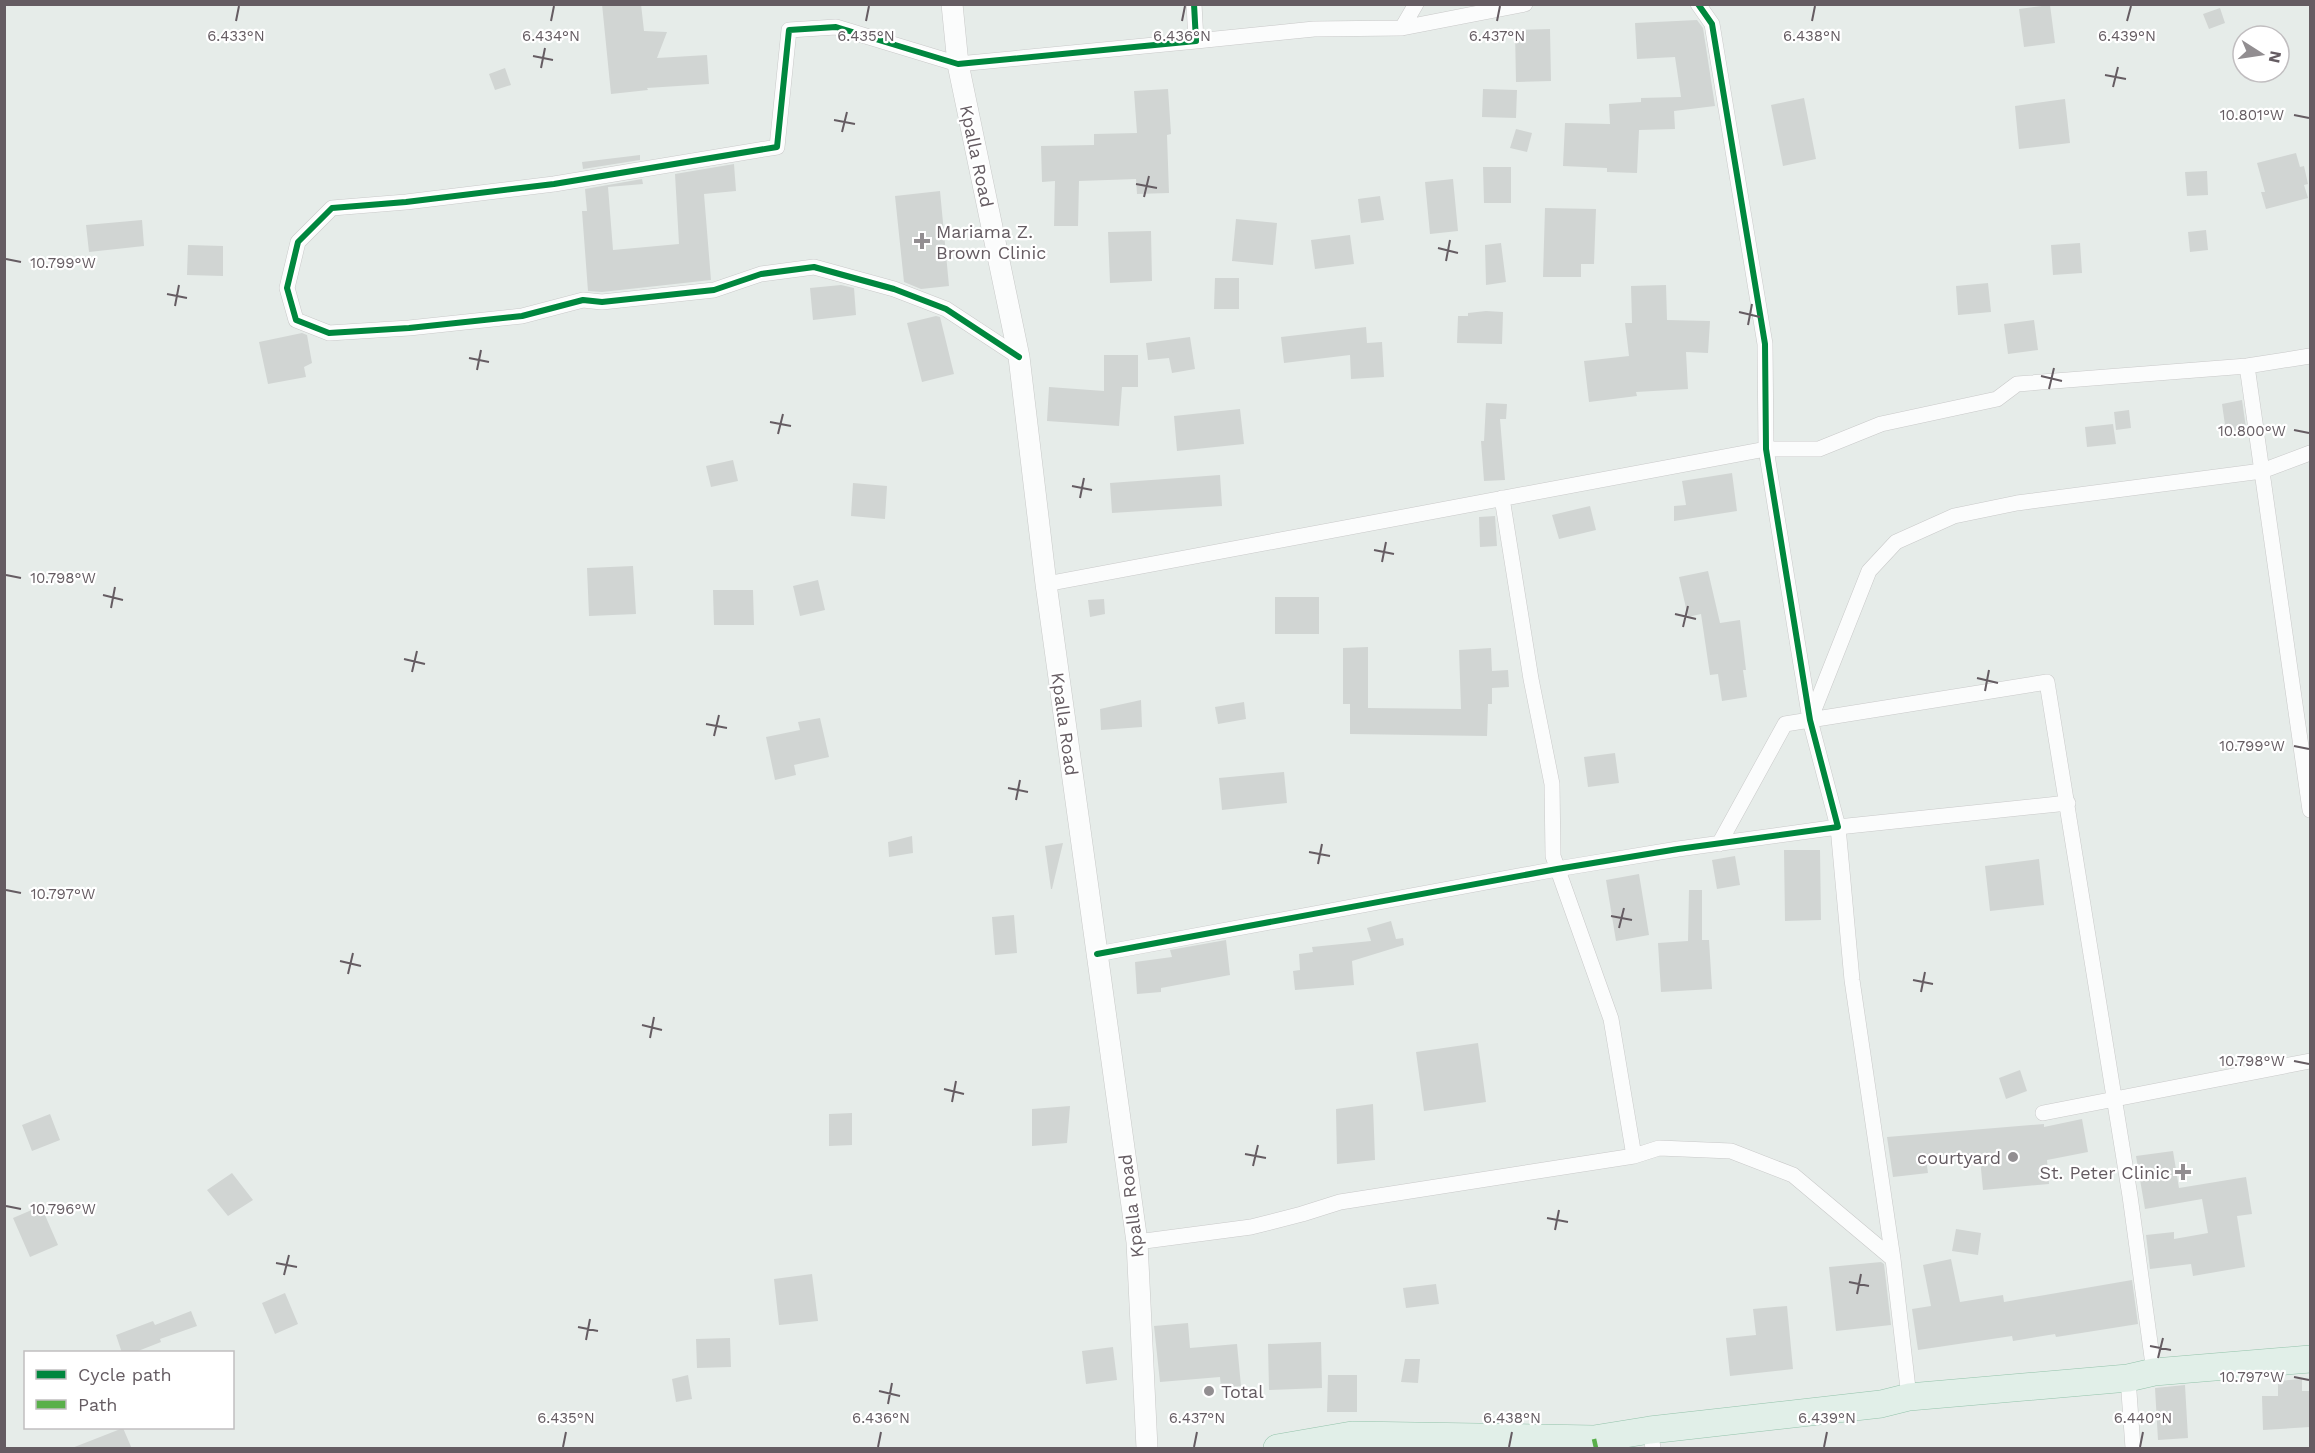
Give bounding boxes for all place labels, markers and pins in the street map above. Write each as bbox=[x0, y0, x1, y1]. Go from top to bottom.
place label: Mariama Z. Brown Clinic bbox=[936, 221, 1046, 263]
marker: Mariama Z. Brown Clinic bbox=[913, 232, 931, 250]
place label: courtyard bbox=[1917, 1147, 2001, 1168]
marker: courtyard bbox=[2006, 1150, 2020, 1164]
place label: St. Peter Clinic bbox=[2039, 1162, 2170, 1183]
marker: St. Peter Clinic bbox=[2174, 1163, 2192, 1181]
place label: Total bbox=[1221, 1381, 1264, 1402]
marker: Total bbox=[1202, 1384, 1216, 1398]

